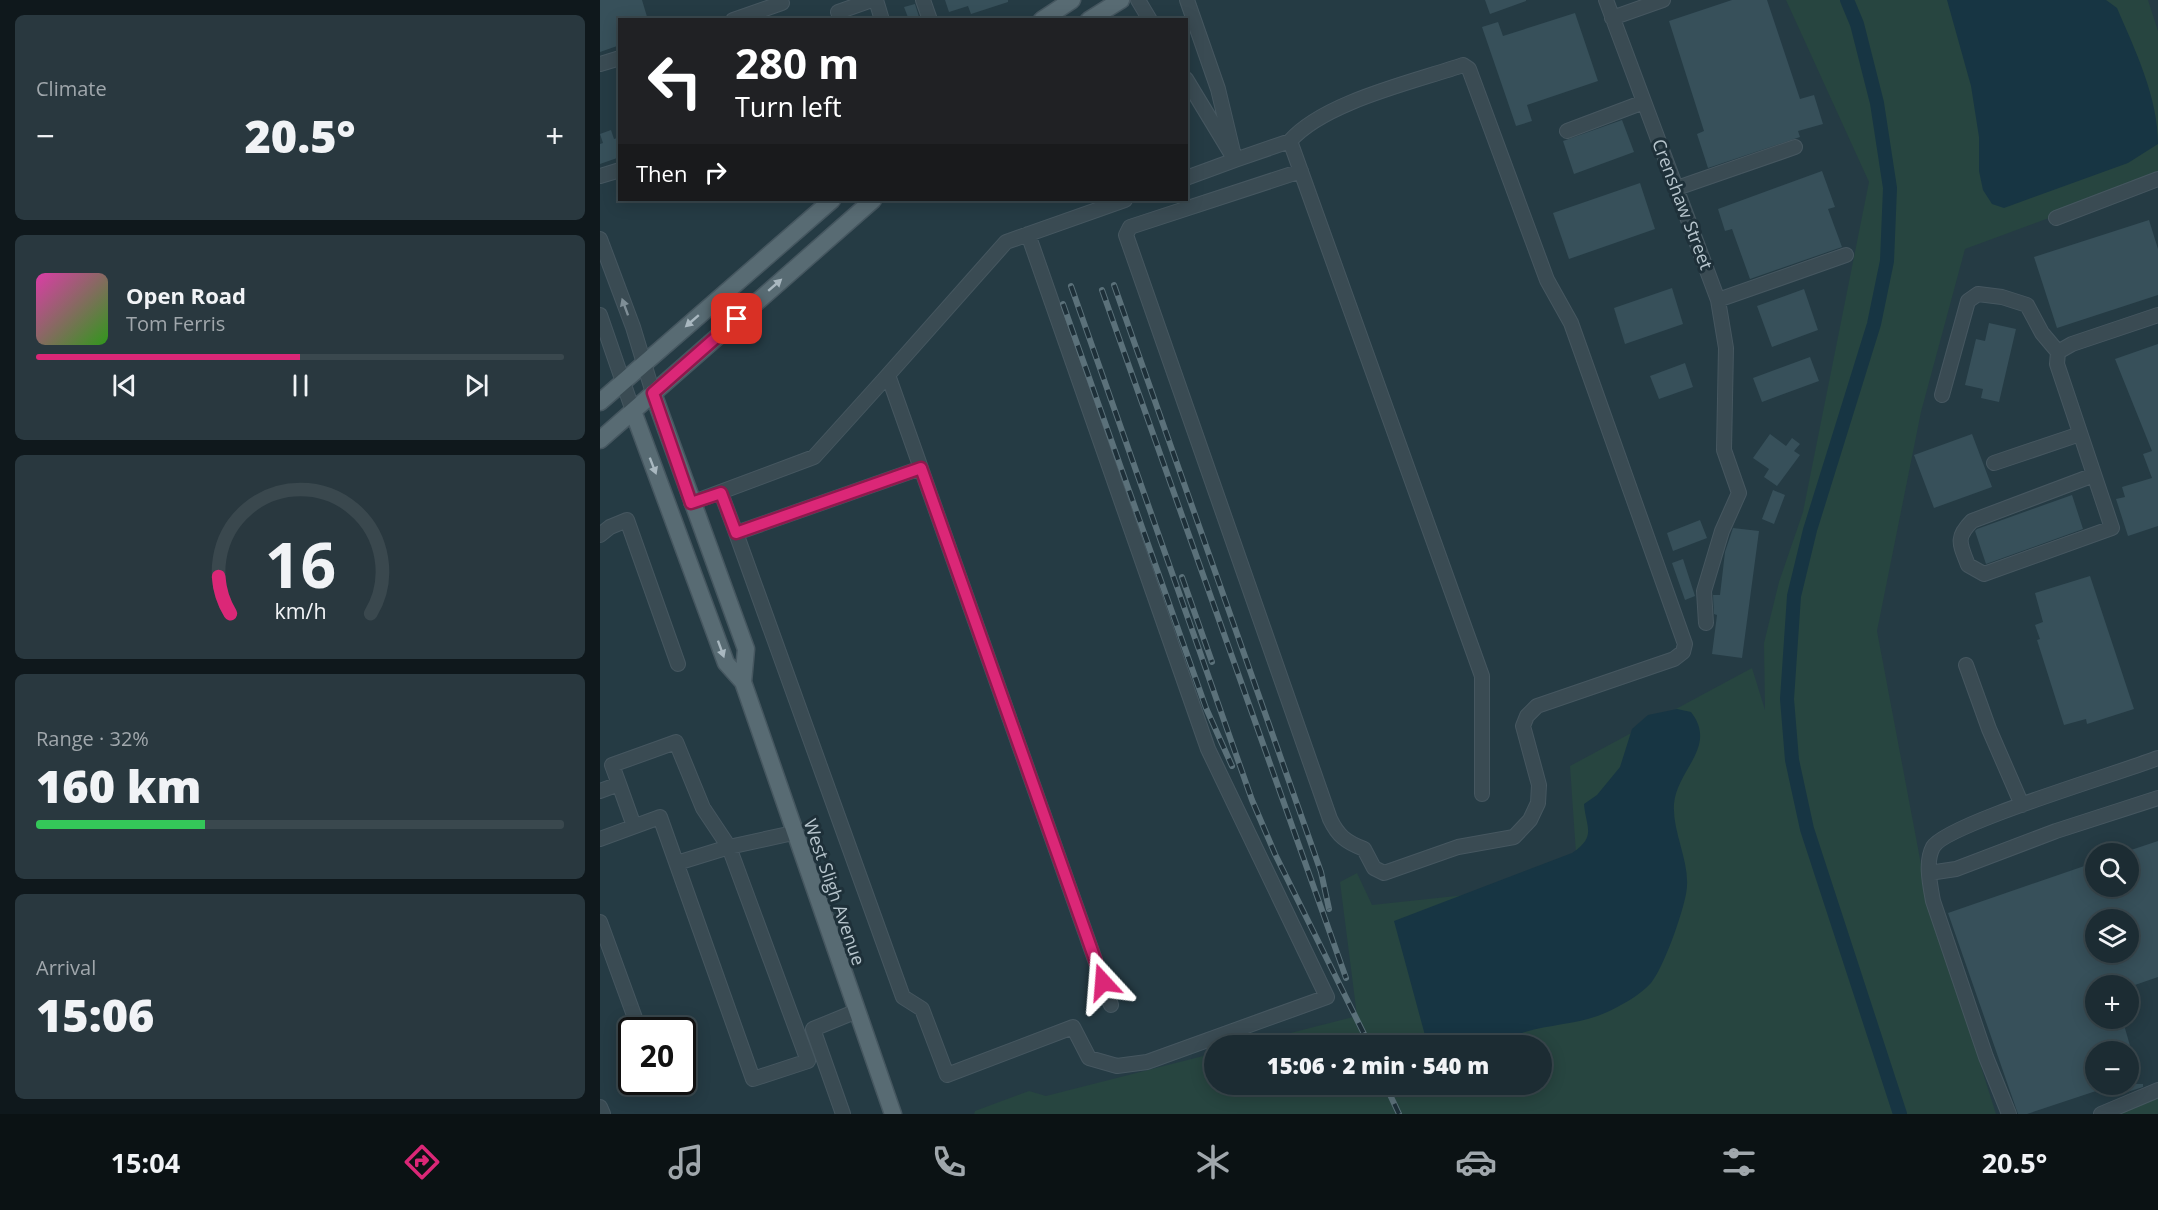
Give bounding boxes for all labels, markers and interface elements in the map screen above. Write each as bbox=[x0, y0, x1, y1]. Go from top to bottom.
text: 280 m bbox=[735, 34, 859, 91]
icon: left bbox=[636, 42, 714, 120]
text: Climate bbox=[36, 75, 107, 102]
text: Turn left bbox=[735, 88, 842, 125]
text: 20.5° bbox=[244, 105, 356, 166]
text: − bbox=[36, 113, 55, 158]
text: + bbox=[545, 113, 564, 158]
street label: Crenshaw Street bbox=[1647, 135, 1719, 273]
icon: right bbox=[699, 156, 732, 189]
text: Then bbox=[636, 158, 687, 188]
one-way arrow bbox=[768, 278, 783, 292]
text: Open Road bbox=[126, 280, 246, 310]
pin bbox=[711, 293, 762, 344]
one-way arrow bbox=[620, 298, 630, 316]
icon: arrive bbox=[720, 302, 753, 335]
text: Tom Ferris bbox=[126, 310, 225, 337]
one-way arrow bbox=[684, 314, 700, 327]
icon: previous bbox=[108, 369, 141, 402]
icon: pause bbox=[284, 369, 317, 402]
icon: next bbox=[460, 369, 493, 402]
one-way arrow bbox=[649, 457, 659, 475]
text: 16 bbox=[264, 521, 336, 606]
text: km/h bbox=[274, 596, 326, 625]
one-way arrow bbox=[716, 640, 726, 658]
text: Range · 32% bbox=[36, 725, 149, 752]
text: 160 km bbox=[36, 755, 201, 816]
street label: West Sligh Avenue bbox=[799, 816, 871, 968]
map controls bbox=[2085, 843, 2139, 1095]
button: search bbox=[2085, 843, 2139, 897]
button: layers bbox=[2085, 909, 2139, 963]
position arrow bbox=[1071, 950, 1135, 1014]
text: Arrival bbox=[36, 954, 96, 981]
button: + bbox=[2085, 975, 2139, 1029]
text: 15:06 bbox=[36, 984, 154, 1045]
speed limit sign: 20 bbox=[618, 1017, 696, 1095]
button: − bbox=[2085, 1041, 2139, 1095]
text: 15:06 · 2 min · 540 m bbox=[1267, 1050, 1489, 1080]
icon: directions bbox=[401, 1141, 443, 1183]
icon: music bbox=[665, 1141, 707, 1183]
icon: phone bbox=[928, 1141, 970, 1183]
icon: climate bbox=[1192, 1141, 1234, 1183]
icon: car bbox=[1455, 1141, 1497, 1183]
icon: filters bbox=[1718, 1141, 1760, 1183]
text: 15:04 bbox=[111, 1144, 180, 1181]
text: 20.5° bbox=[1982, 1144, 2047, 1181]

